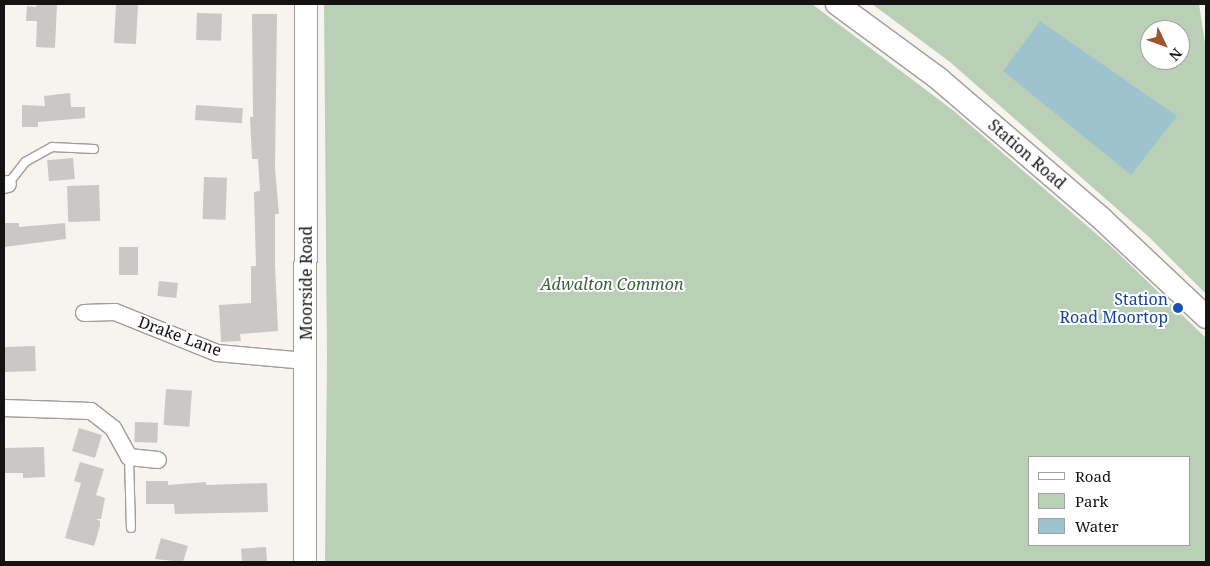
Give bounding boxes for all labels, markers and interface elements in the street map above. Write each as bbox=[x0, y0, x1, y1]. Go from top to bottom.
north arrow bbox=[1140, 20, 1190, 70]
text: N bbox=[1165, 44, 1187, 65]
street label: Station Road bbox=[984, 115, 1070, 193]
street label: Moorside Road bbox=[296, 226, 316, 340]
park label: Adwalton Common bbox=[541, 274, 683, 294]
place label: Station Road Moortop bbox=[1060, 289, 1168, 327]
marker: Station Road Moortop bbox=[1172, 302, 1184, 314]
street label: Drake Lane bbox=[136, 312, 224, 360]
legend bbox=[1028, 456, 1190, 546]
text: Road bbox=[1075, 466, 1111, 486]
text: Park bbox=[1075, 491, 1108, 511]
text: Water bbox=[1075, 516, 1118, 536]

